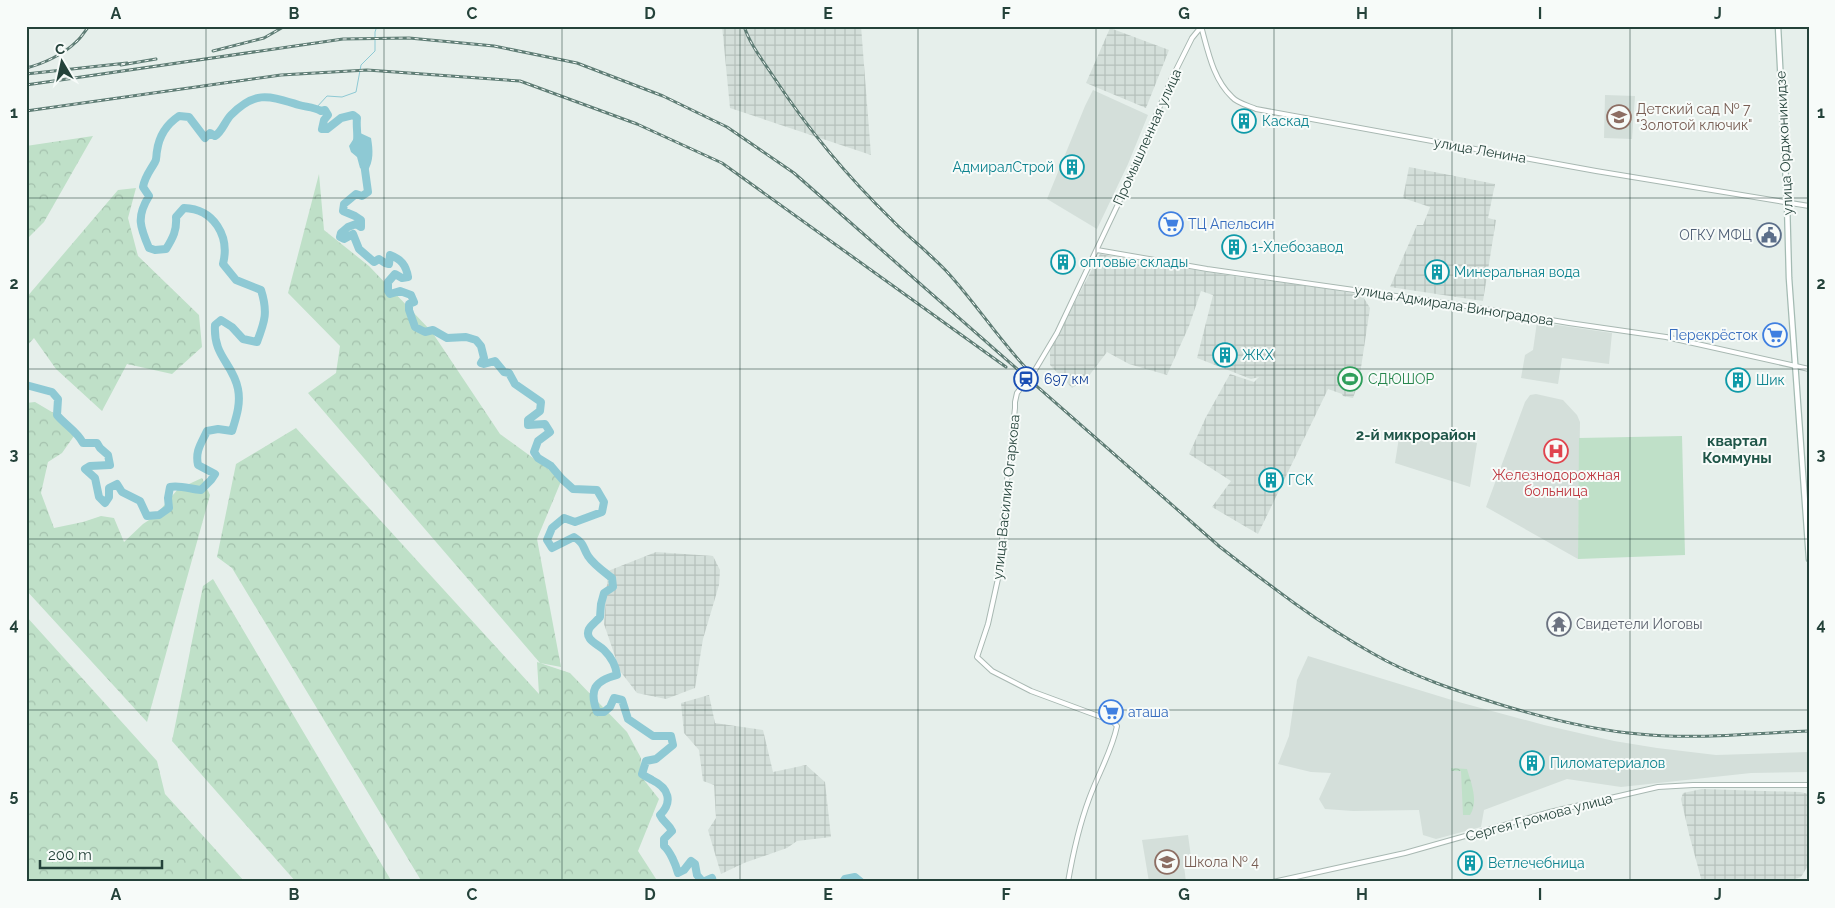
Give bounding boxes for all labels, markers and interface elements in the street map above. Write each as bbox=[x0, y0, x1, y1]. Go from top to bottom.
text: A bbox=[111, 4, 122, 23]
text: B bbox=[289, 4, 300, 23]
text: C bbox=[467, 4, 478, 23]
text: D bbox=[644, 4, 656, 23]
text: E bbox=[823, 4, 833, 23]
text: F bbox=[1001, 4, 1011, 23]
text: G bbox=[1178, 4, 1190, 23]
text: H bbox=[1356, 4, 1368, 23]
text: I bbox=[1538, 4, 1542, 23]
text: J bbox=[1714, 4, 1722, 23]
north arrow bbox=[38, 38, 88, 88]
text: С bbox=[54, 40, 66, 58]
street label: Промышленная улица bbox=[1110, 66, 1184, 208]
street label: улица Орджоникидзе bbox=[1772, 70, 1796, 216]
place label: Детский сад № 7 "Золотой ключик" bbox=[1636, 101, 1752, 133]
text: 1 bbox=[10, 103, 18, 122]
text: 1 bbox=[1817, 103, 1825, 122]
school or university icon: Детский сад № 7 "Золотой ключик" bbox=[1606, 104, 1632, 130]
building icon: Каскад bbox=[1231, 108, 1257, 134]
place label: Каскад bbox=[1262, 113, 1309, 129]
street label: улица Ленина bbox=[1432, 134, 1528, 166]
building icon: АдмиралСтрой bbox=[1059, 154, 1085, 180]
place label: АдмиралСтрой bbox=[953, 159, 1054, 175]
supermarket icon: ТЦ Апельсин bbox=[1158, 211, 1184, 237]
place label: ТЦ Апельсин bbox=[1188, 216, 1275, 232]
public building icon: ОГКУ МФЦ bbox=[1756, 222, 1782, 248]
place label: ОГКУ МФЦ bbox=[1679, 227, 1752, 243]
building icon: 1-Хлебозавод bbox=[1221, 234, 1247, 260]
place label: 1-Хлебозавод bbox=[1252, 239, 1343, 255]
building icon: оптовые склады bbox=[1050, 249, 1076, 275]
place label: оптовые склады bbox=[1080, 254, 1188, 270]
building icon: Минеральная вода bbox=[1424, 259, 1450, 285]
place label: Минеральная вода bbox=[1454, 264, 1580, 280]
text: 2 bbox=[9, 274, 19, 293]
text: 2 bbox=[1816, 274, 1826, 293]
street label: улица Адмирала Виноградова bbox=[1353, 281, 1555, 329]
supermarket icon: Перекрёсток bbox=[1762, 322, 1788, 348]
place label: Перекрёсток bbox=[1669, 327, 1758, 343]
building icon: ЖКХ bbox=[1212, 342, 1238, 368]
place label: ЖКХ bbox=[1242, 347, 1274, 363]
station icon: 697 км bbox=[1013, 366, 1039, 392]
sports icon: СДЮШОР bbox=[1337, 366, 1363, 392]
building icon: Шик bbox=[1725, 367, 1751, 393]
place label: 697 км bbox=[1044, 371, 1089, 387]
place label: СДЮШОР bbox=[1368, 371, 1435, 387]
place label: Шик bbox=[1756, 372, 1785, 388]
street label: улица Василия Огаркова bbox=[989, 414, 1023, 580]
district label: 2-й микрорайон bbox=[1356, 426, 1476, 444]
district label: квартал Коммуны bbox=[1702, 432, 1772, 467]
hospital icon: Железнодорожная больница bbox=[1543, 438, 1569, 464]
text: 3 bbox=[10, 445, 19, 464]
text: 3 bbox=[1817, 445, 1826, 464]
building icon: ГСК bbox=[1258, 467, 1284, 493]
place label: Железнодорожная больница bbox=[1492, 467, 1620, 499]
place label: ГСК bbox=[1288, 472, 1314, 488]
temple icon: Свидетели Иоговы bbox=[1546, 611, 1572, 637]
text: 4 bbox=[9, 615, 19, 634]
text: 4 bbox=[1816, 615, 1826, 634]
place label: Свидетели Иоговы bbox=[1576, 616, 1702, 632]
supermarket icon: аташа bbox=[1098, 699, 1124, 725]
place label: аташа bbox=[1128, 704, 1169, 720]
building icon: Пиломатериалов bbox=[1519, 750, 1545, 776]
place label: Пиломатериалов bbox=[1550, 755, 1665, 771]
text: 5 bbox=[10, 786, 19, 805]
text: 5 bbox=[1817, 786, 1826, 805]
street label: Сергея Громова улица bbox=[1464, 790, 1614, 844]
scale bar bbox=[40, 838, 162, 870]
text: 200 m bbox=[48, 846, 92, 864]
school or university icon: Школа № 4 bbox=[1154, 849, 1180, 875]
building icon: Ветлечебница bbox=[1457, 850, 1483, 876]
place label: Школа № 4 bbox=[1184, 854, 1259, 870]
place label: Ветлечебница bbox=[1488, 855, 1585, 871]
text: A bbox=[111, 885, 122, 904]
text: B bbox=[289, 885, 300, 904]
text: C bbox=[467, 885, 478, 904]
text: D bbox=[644, 885, 656, 904]
text: E bbox=[823, 885, 833, 904]
text: F bbox=[1001, 885, 1011, 904]
text: G bbox=[1178, 885, 1190, 904]
text: H bbox=[1356, 885, 1368, 904]
text: I bbox=[1538, 885, 1542, 904]
text: J bbox=[1714, 885, 1722, 904]

